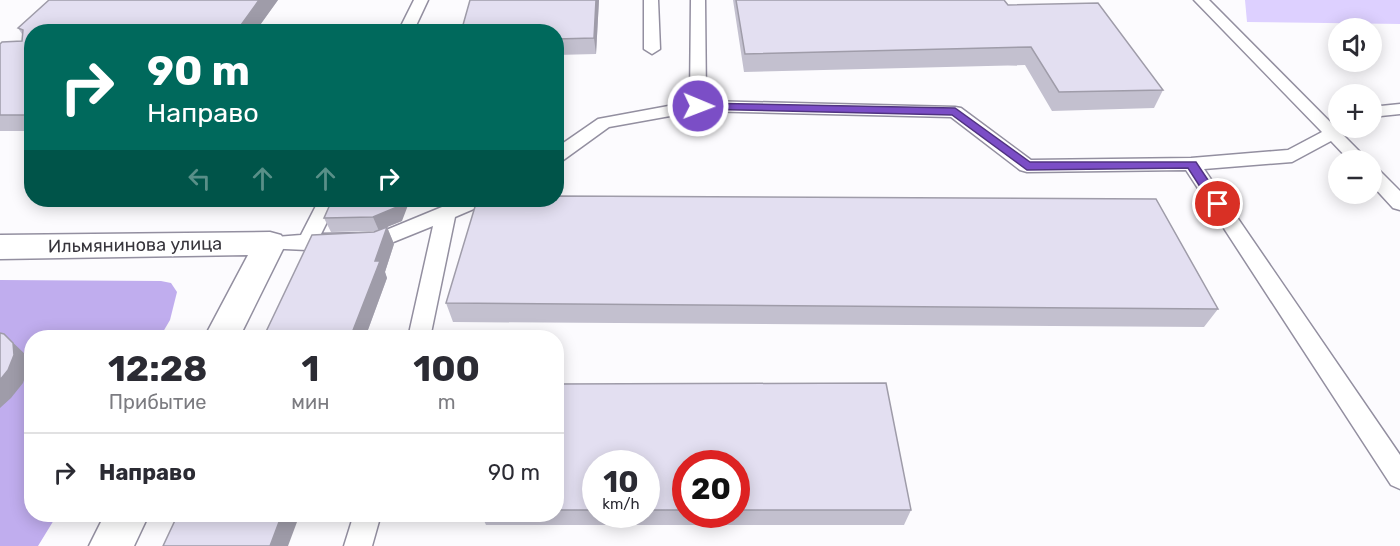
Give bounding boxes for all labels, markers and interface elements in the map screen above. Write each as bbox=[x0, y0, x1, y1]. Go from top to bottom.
map controls bbox=[1328, 18, 1382, 204]
button: sound bbox=[1328, 18, 1382, 72]
text: 90 m bbox=[147, 46, 250, 96]
icon: right bbox=[48, 48, 126, 126]
position arrow bbox=[666, 74, 730, 138]
button: + bbox=[1328, 84, 1382, 138]
text: Направо bbox=[147, 97, 259, 129]
button: − bbox=[1328, 150, 1382, 204]
icon: left bbox=[183, 162, 216, 195]
icon: ahead bbox=[246, 162, 279, 195]
icon: ahead bbox=[309, 162, 342, 195]
icon: right bbox=[372, 162, 405, 195]
pin bbox=[1192, 178, 1243, 229]
icon: arrive bbox=[1201, 187, 1234, 220]
street label: Ильмянинова улица bbox=[48, 232, 222, 258]
text: 12:28 bbox=[108, 347, 207, 390]
text: 1 bbox=[301, 347, 319, 390]
text: 100 bbox=[413, 347, 480, 390]
text: Прибытие bbox=[109, 390, 207, 414]
text: мин bbox=[291, 390, 329, 414]
text: m bbox=[438, 390, 456, 414]
speed limit sign: 20 bbox=[672, 450, 750, 528]
icon: right bbox=[48, 456, 81, 489]
text: Направо bbox=[99, 459, 196, 486]
text: 90 m bbox=[488, 459, 540, 486]
text: 10 bbox=[603, 464, 639, 500]
text: km/h bbox=[602, 495, 640, 513]

